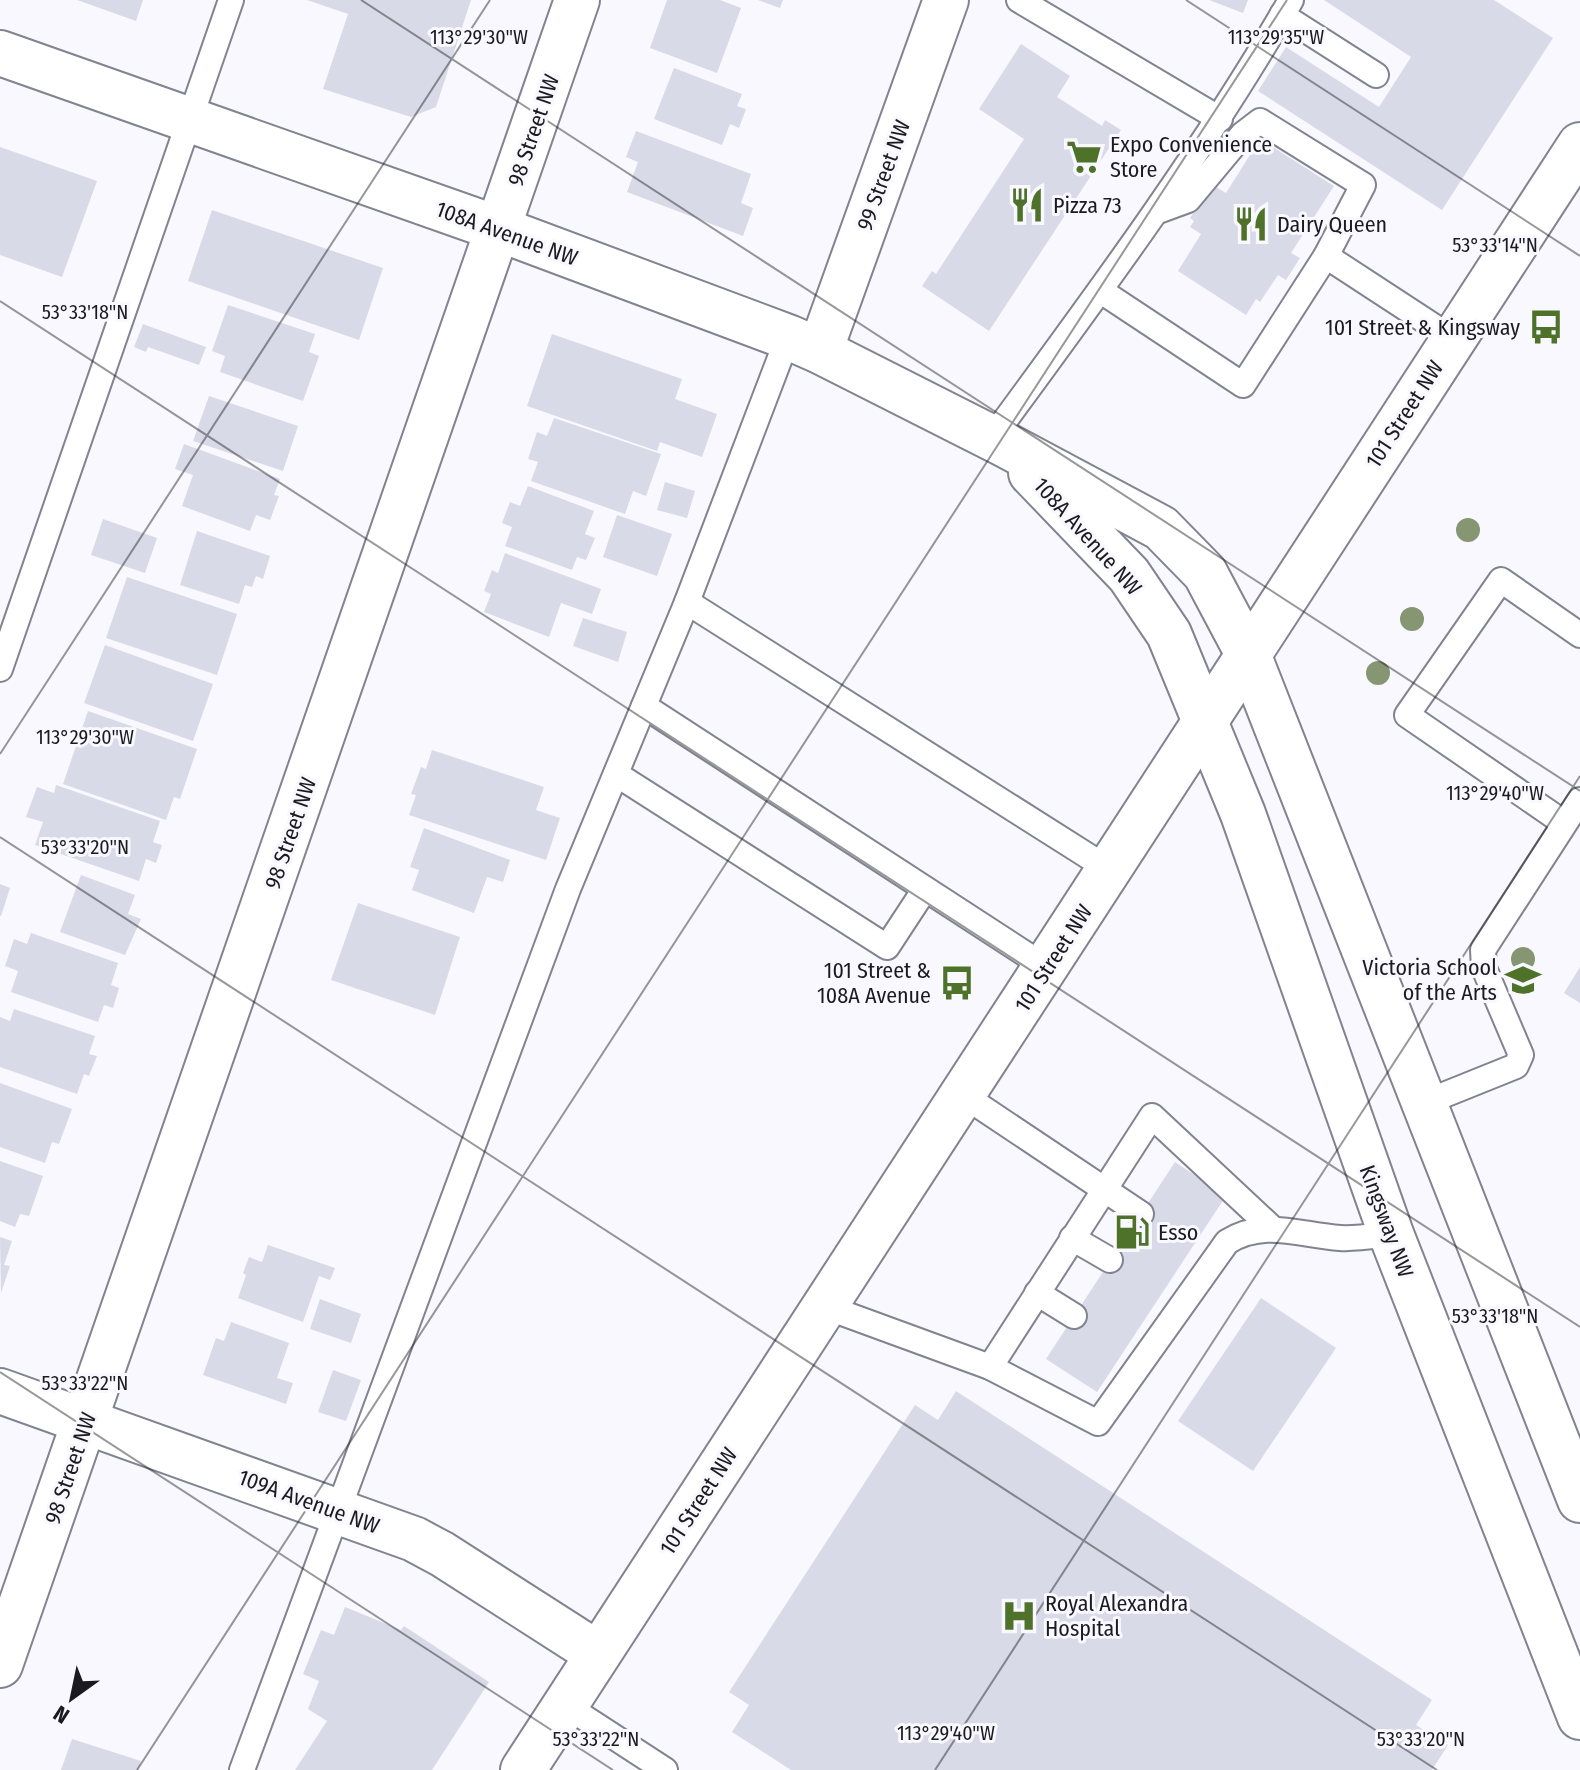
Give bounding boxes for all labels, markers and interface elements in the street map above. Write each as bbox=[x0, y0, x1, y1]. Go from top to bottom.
text: 113°29'30"W bbox=[430, 25, 528, 49]
text: 113°29'35"W bbox=[1228, 25, 1324, 49]
street label: 98 Street NW bbox=[502, 71, 565, 189]
street label: 99 Street NW bbox=[851, 116, 916, 234]
place label: Expo Convenience Store bbox=[1110, 131, 1272, 183]
supermarket icon: Expo Convenience Store bbox=[1065, 138, 1103, 176]
restaurant icon: Pizza 73 bbox=[1008, 186, 1046, 224]
place label: Pizza 73 bbox=[1053, 192, 1122, 219]
street label: 108A Avenue NW bbox=[432, 195, 581, 272]
restaurant icon: Dairy Queen bbox=[1232, 205, 1270, 243]
place label: Dairy Queen bbox=[1277, 211, 1387, 238]
text: 53°33'14"N bbox=[1452, 233, 1538, 257]
text: 53°33'18"N bbox=[42, 300, 128, 324]
bus stop icon: 101 Street & Kingsway bbox=[1527, 308, 1565, 346]
place label: 101 Street & Kingsway bbox=[1325, 314, 1520, 341]
street label: 101 Street NW bbox=[1360, 356, 1449, 473]
street label: 108A Avenue NW bbox=[1028, 472, 1147, 601]
text: 113°29'30"W bbox=[36, 725, 134, 749]
street label: 98 Street NW bbox=[259, 774, 322, 892]
text: 113°29'40"W bbox=[1446, 781, 1544, 805]
text: 53°33'20"N bbox=[41, 835, 129, 859]
street label: 101 Street NW bbox=[1009, 900, 1098, 1017]
place label: Victoria School of the Arts bbox=[1362, 954, 1497, 1006]
place label: 101 Street & 108A Avenue bbox=[817, 957, 931, 1009]
school or university icon: Victoria School of the Arts bbox=[1504, 961, 1542, 999]
bus stop icon: 101 Street & 108A Avenue bbox=[938, 964, 976, 1002]
street label: Kingsway NW bbox=[1354, 1161, 1419, 1281]
fuel station icon: Esso bbox=[1113, 1213, 1151, 1251]
place label: Esso bbox=[1158, 1219, 1198, 1246]
text: 53°33'18"N bbox=[1452, 1304, 1538, 1328]
text: 53°33'22"N bbox=[42, 1371, 128, 1395]
street label: 98 Street NW bbox=[39, 1409, 102, 1527]
street label: 101 Street NW bbox=[654, 1443, 743, 1560]
street label: 109A Avenue NW bbox=[235, 1463, 383, 1539]
place label: Royal Alexandra Hospital bbox=[1045, 1590, 1188, 1642]
hospital icon: Royal Alexandra Hospital bbox=[1000, 1597, 1038, 1635]
north arrow bbox=[32, 1658, 112, 1738]
text: N bbox=[48, 1699, 74, 1729]
text: 113°29'40"W bbox=[897, 1721, 995, 1745]
text: 53°33'22"N bbox=[553, 1727, 639, 1751]
text: 53°33'20"N bbox=[1377, 1727, 1465, 1751]

